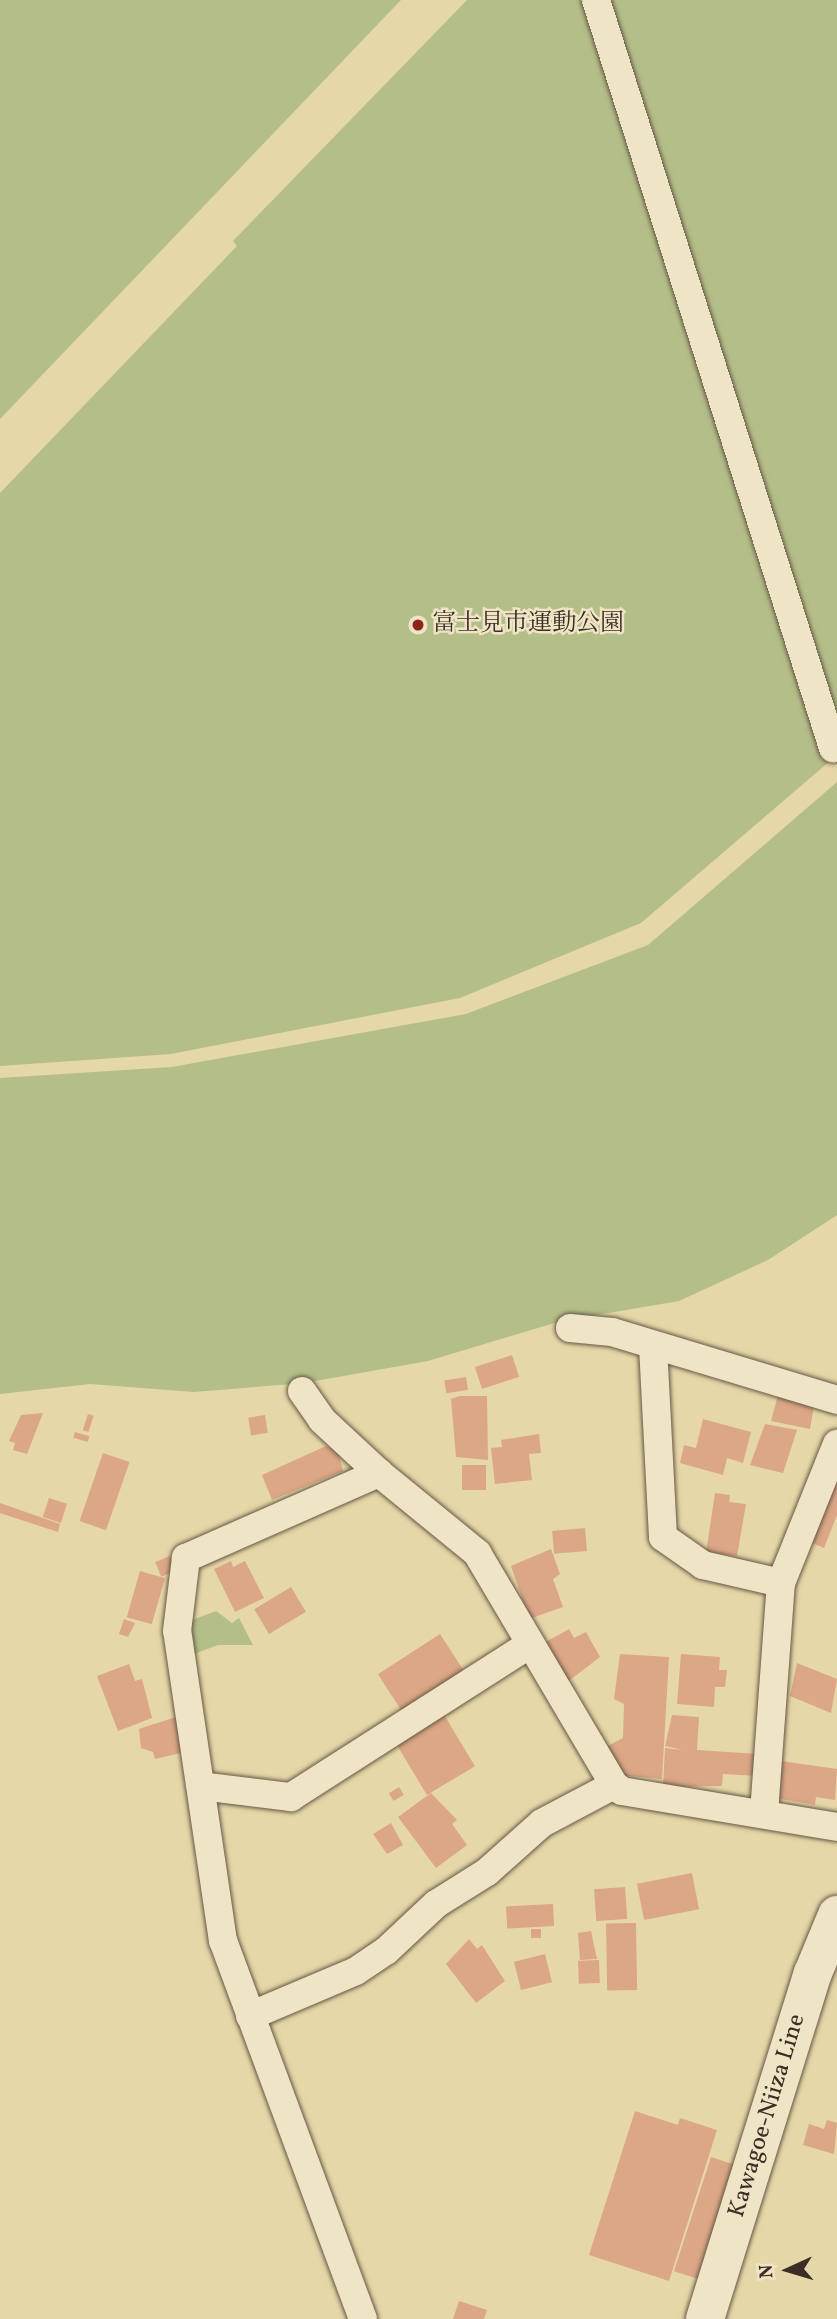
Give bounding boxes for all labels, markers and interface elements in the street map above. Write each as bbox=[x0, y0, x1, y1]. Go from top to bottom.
place label: 富士見市運動公園 bbox=[432, 611, 624, 639]
marker: 富士見市運動公園 bbox=[410, 617, 426, 633]
street label: Kawagoe-Niiza Line bbox=[723, 2011, 813, 2221]
north arrow bbox=[753, 2235, 823, 2305]
text: N bbox=[754, 2264, 781, 2279]

